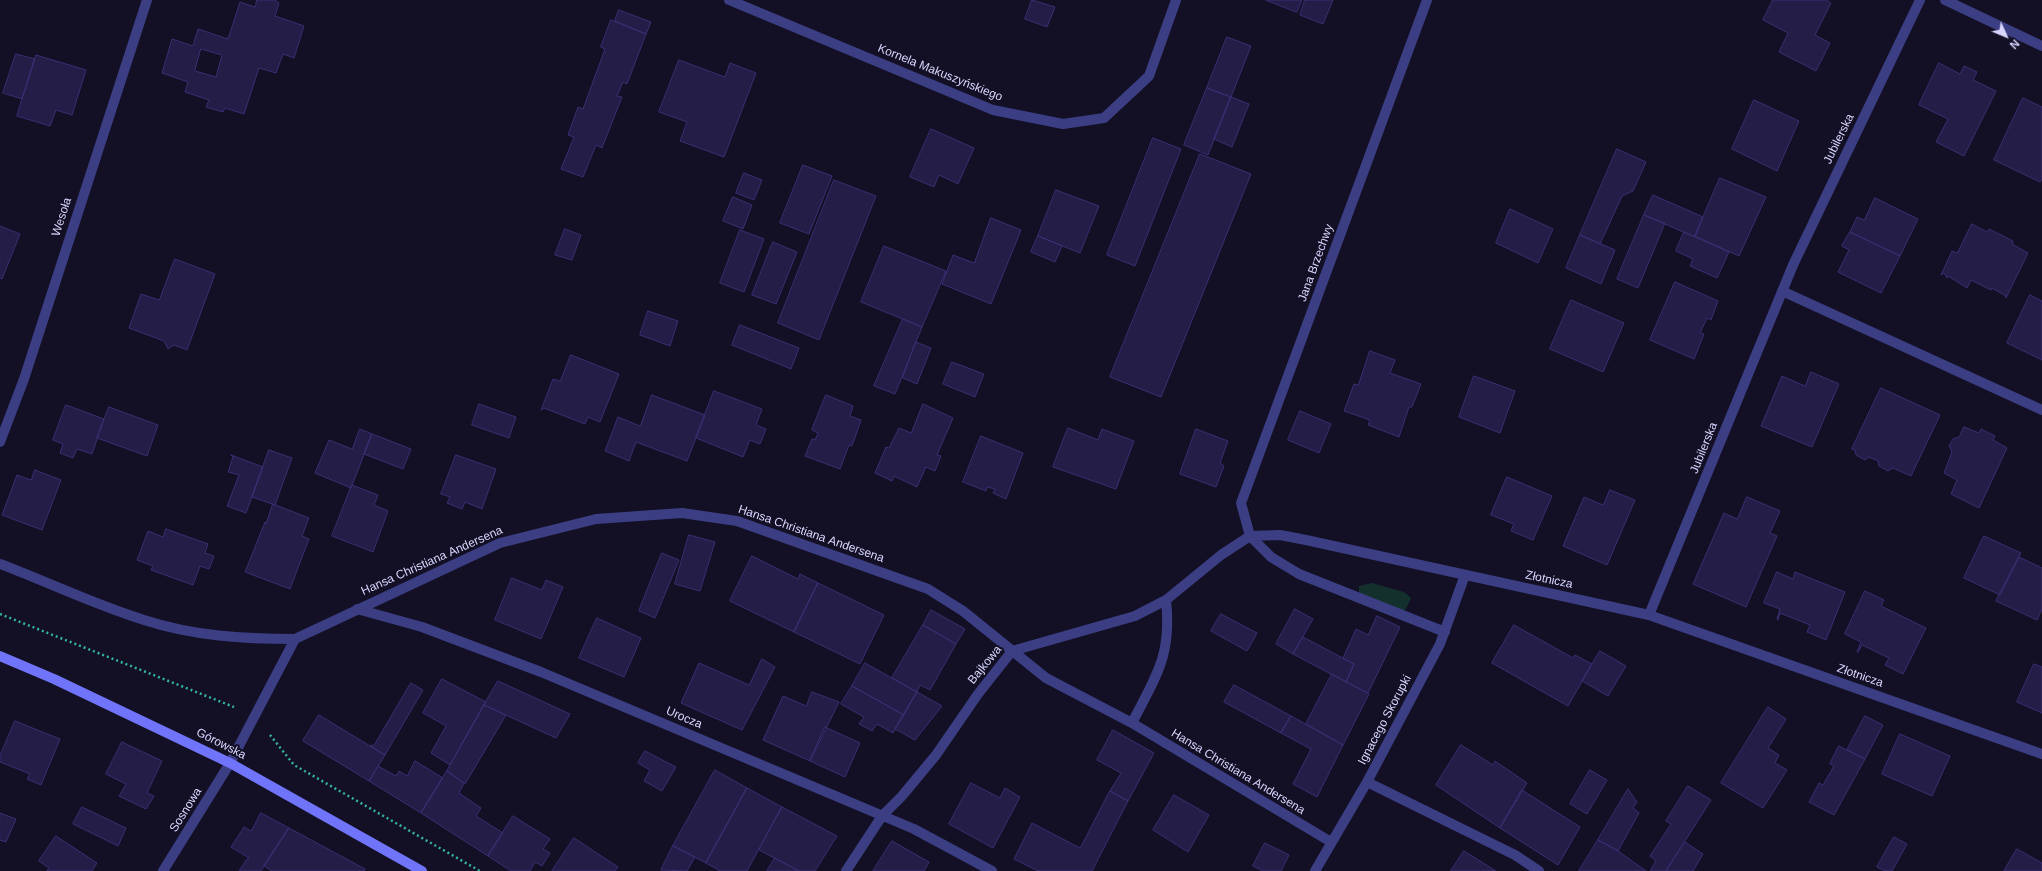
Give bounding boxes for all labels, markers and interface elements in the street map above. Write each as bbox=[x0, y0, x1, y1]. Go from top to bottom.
north arrow bbox=[1986, 16, 2026, 56]
text: N bbox=[2008, 37, 2022, 51]
street label: Kornela Makuszyńskiego bbox=[875, 41, 1005, 105]
street label: Jubilerska bbox=[1821, 112, 1857, 166]
street label: Wesoła bbox=[49, 196, 75, 238]
street label: Jana Brzechwy bbox=[1295, 222, 1337, 304]
street label: Jubilerska bbox=[1687, 420, 1721, 476]
street label: Hansa Christiana Andersena bbox=[736, 502, 886, 566]
street label: Hansa Christiana Andersena bbox=[359, 523, 505, 599]
street label: Złotnicza bbox=[1524, 568, 1574, 592]
street label: Bajkowa bbox=[965, 643, 1005, 687]
street label: Złotnicza bbox=[1835, 661, 1885, 691]
street label: Ignacego Skorupki bbox=[1355, 673, 1415, 767]
street label: Urocza bbox=[664, 704, 704, 732]
street label: Górowska bbox=[194, 725, 248, 763]
street label: Hansa Christiana Andersena bbox=[1169, 726, 1307, 818]
street label: Sosnowa bbox=[167, 785, 205, 835]

